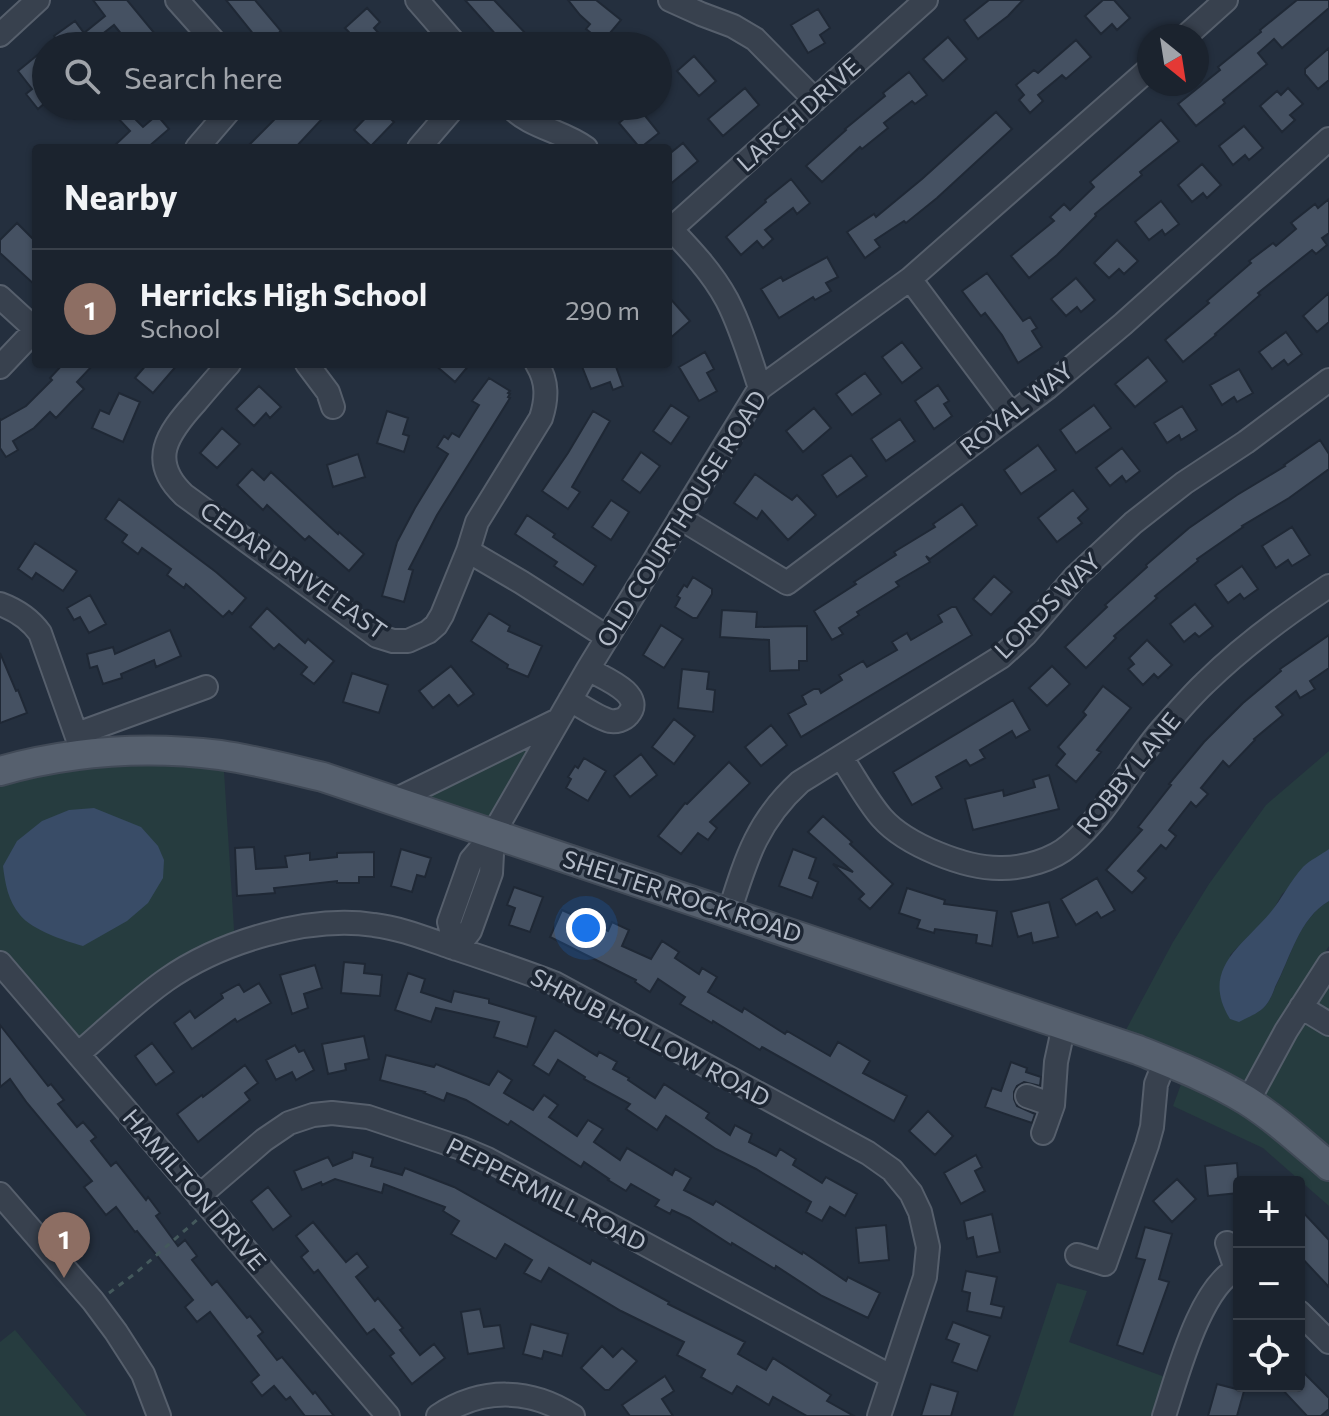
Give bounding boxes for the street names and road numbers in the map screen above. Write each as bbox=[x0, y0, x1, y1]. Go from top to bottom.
street label: LARCH DRIVE bbox=[730, 51, 866, 177]
street label: ROYAL WAY bbox=[954, 354, 1079, 461]
street label: OLD COURTHOUSE ROAD bbox=[590, 385, 772, 652]
street label: CEDAR DRIVE EAST bbox=[195, 495, 393, 645]
street label: LORDS WAY bbox=[988, 546, 1106, 664]
street label: ROBBY LANE bbox=[1070, 706, 1186, 840]
street label: SHELTER ROCK ROAD bbox=[559, 843, 805, 948]
street label: SHRUB HOLLOW ROAD bbox=[526, 961, 775, 1112]
street label: HAMILTON DRIVE bbox=[117, 1103, 273, 1275]
street label: PEPPERMILL ROAD bbox=[442, 1131, 651, 1257]

